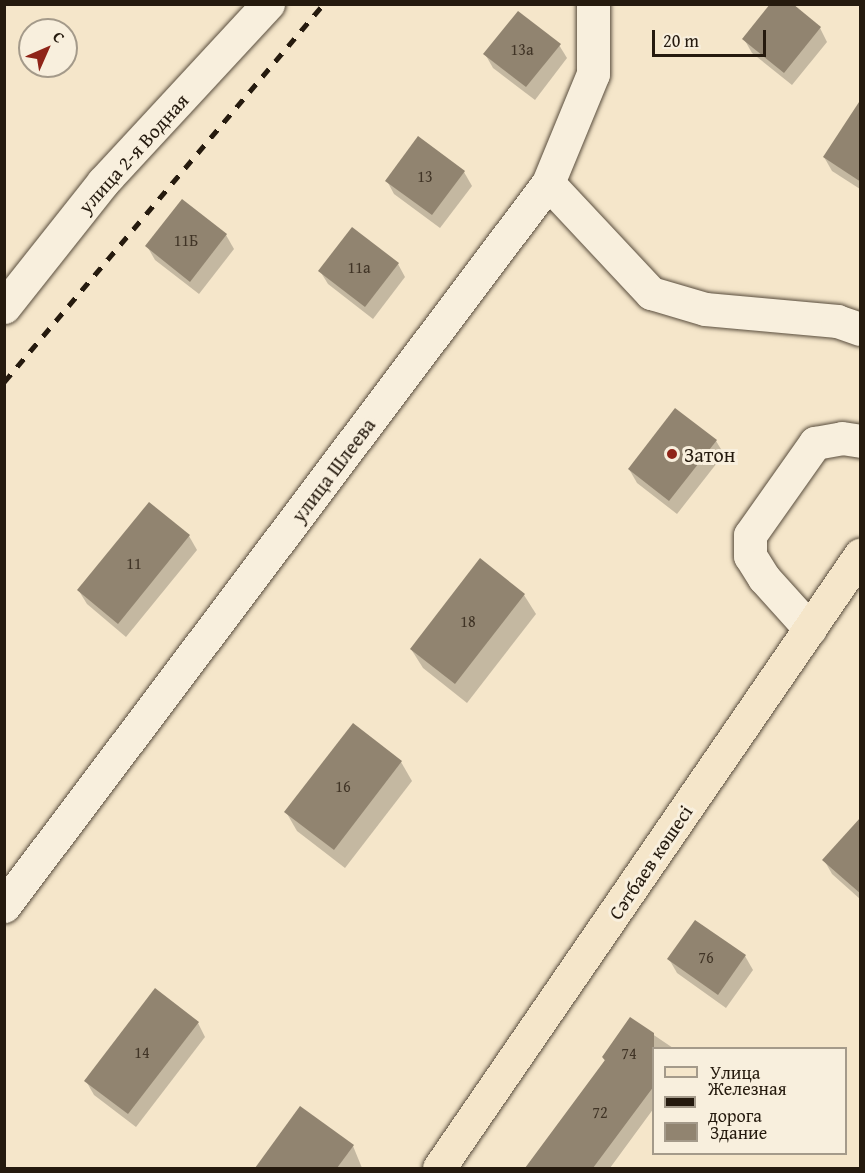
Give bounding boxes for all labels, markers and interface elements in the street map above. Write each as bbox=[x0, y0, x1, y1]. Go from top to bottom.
north arrow bbox=[18, 18, 78, 78]
scale bar bbox=[655, 18, 769, 56]
text: С bbox=[48, 25, 71, 48]
text: 20 m bbox=[663, 27, 699, 54]
house number: 13а bbox=[510, 39, 534, 59]
street label: улица 2-я Водная bbox=[73, 88, 193, 218]
house number: 13 bbox=[417, 166, 433, 186]
house number: 11Б bbox=[174, 230, 198, 250]
house number: 11а bbox=[347, 257, 371, 277]
street label: улица Шлеева bbox=[286, 413, 380, 527]
place label: Затон bbox=[684, 442, 735, 466]
marker: Затон bbox=[665, 447, 679, 461]
house number: 11 bbox=[126, 553, 142, 573]
house number: 18 bbox=[460, 611, 476, 631]
house number: 16 bbox=[335, 776, 351, 796]
street label: Сәтбаев көшесі bbox=[603, 800, 697, 924]
house number: 76 bbox=[698, 947, 714, 967]
house number: 14 bbox=[134, 1042, 150, 1062]
house number: 74 bbox=[621, 1043, 637, 1063]
legend bbox=[652, 1047, 847, 1155]
text: Улица bbox=[710, 1059, 760, 1086]
text: Железная дорога bbox=[708, 1075, 787, 1129]
house number: 72 bbox=[592, 1102, 608, 1122]
text: Здание bbox=[710, 1119, 767, 1146]

